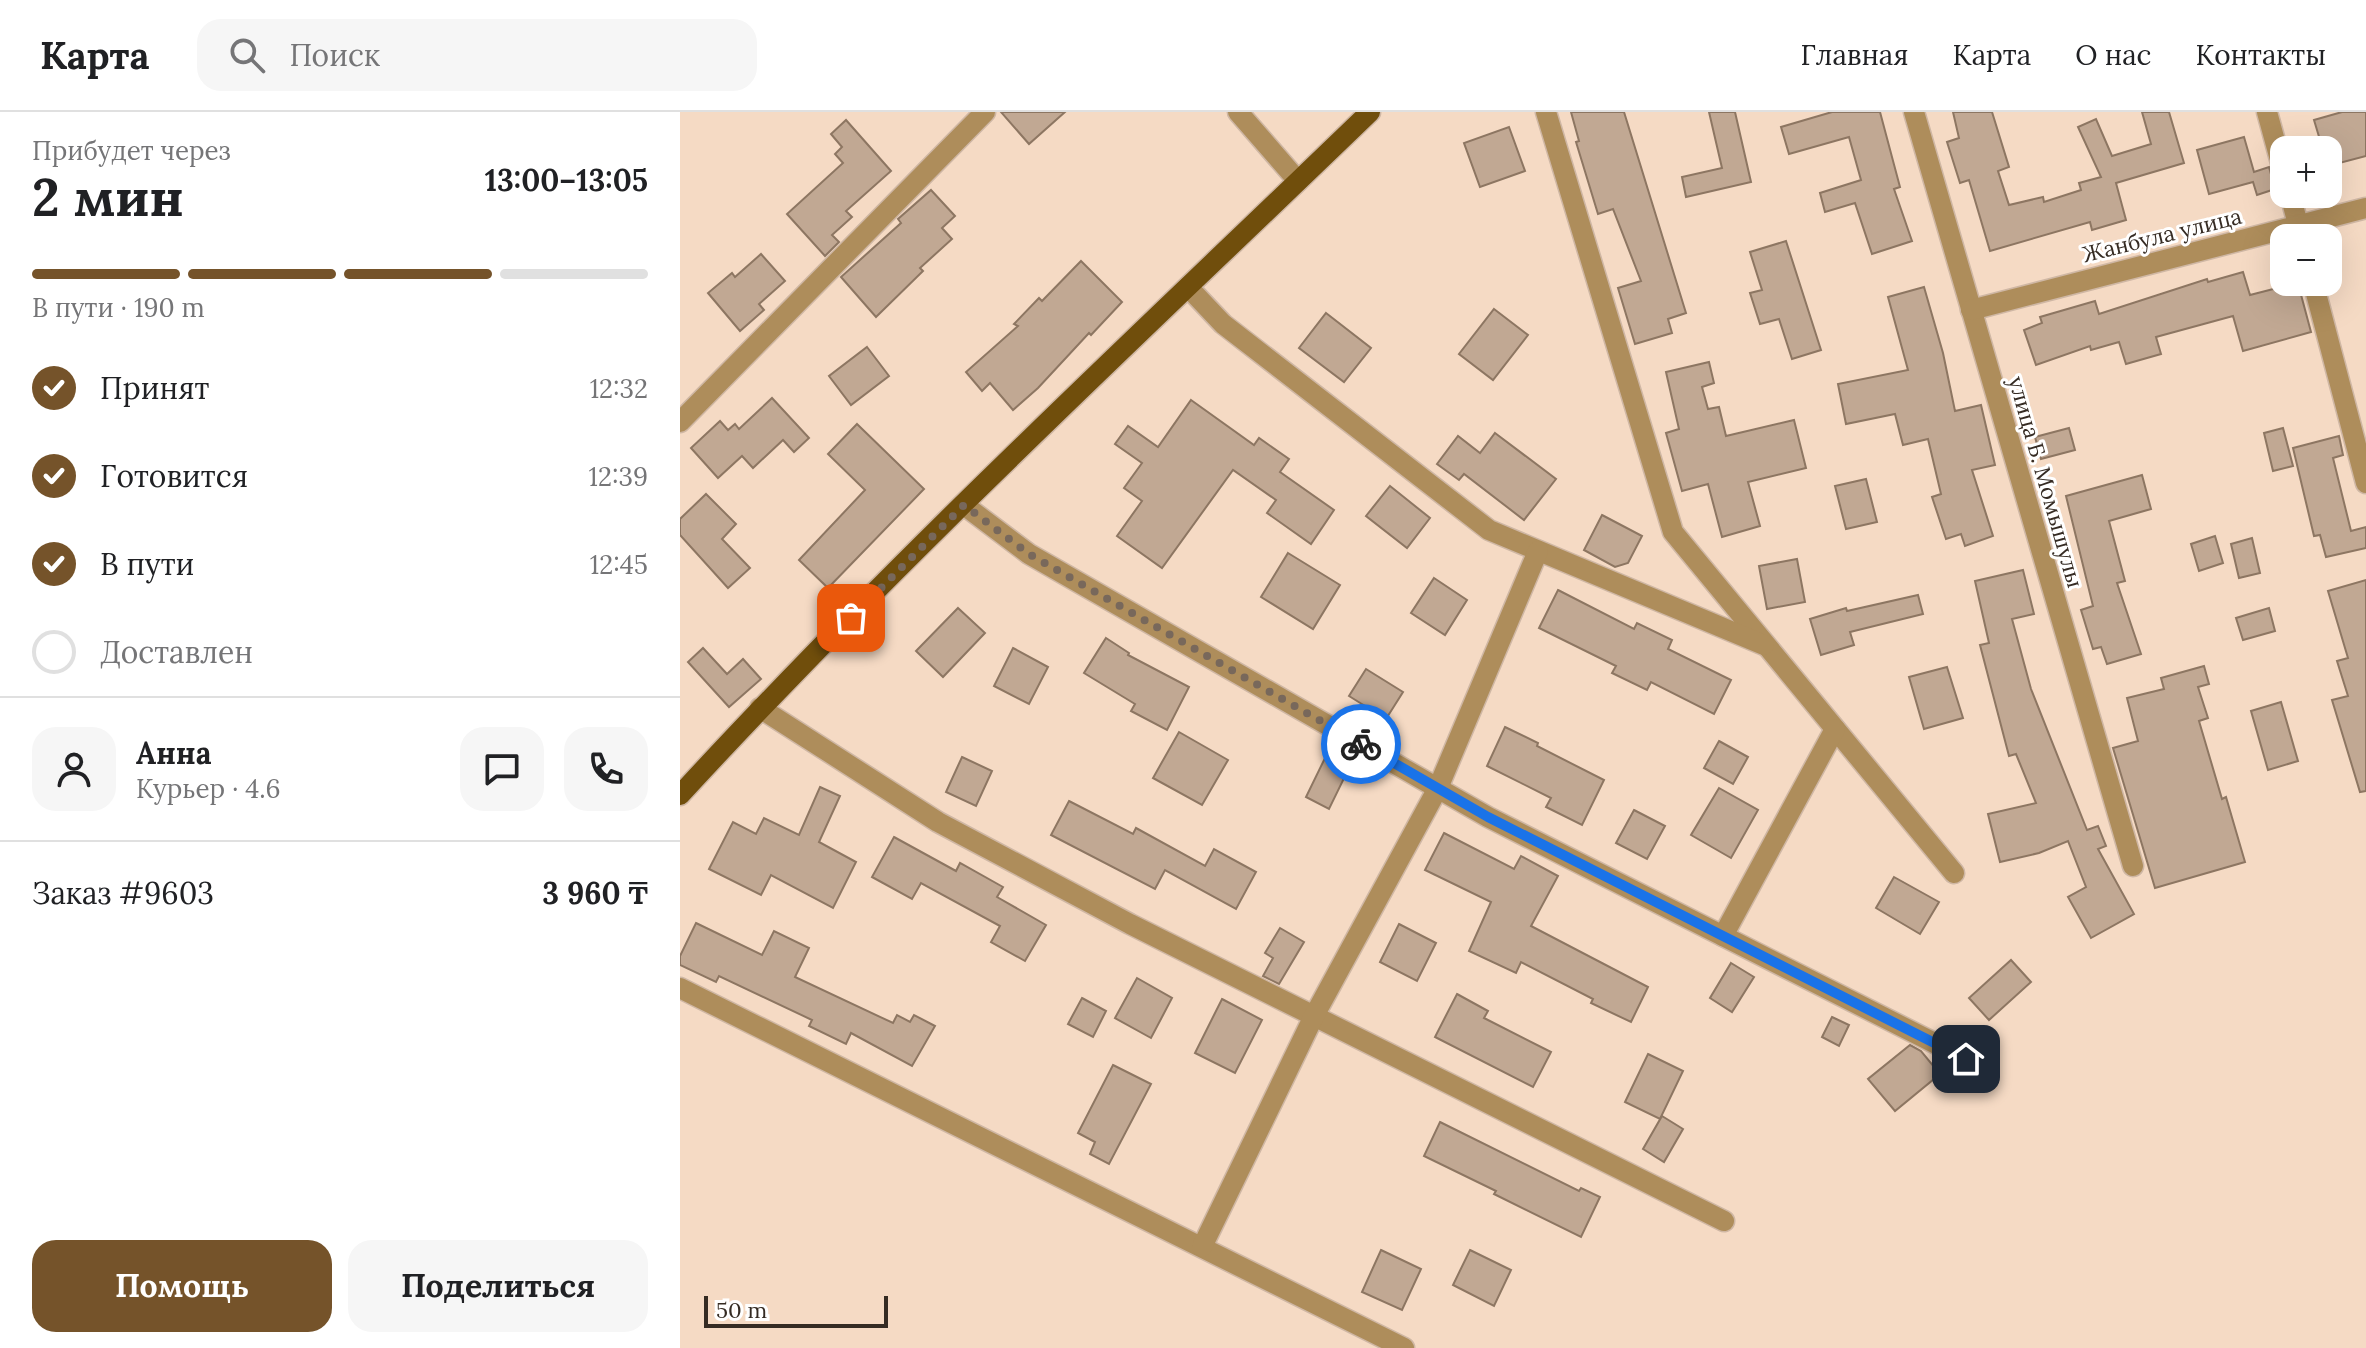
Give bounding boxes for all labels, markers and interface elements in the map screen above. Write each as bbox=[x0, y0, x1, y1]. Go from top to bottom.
search box bbox=[197, 19, 757, 91]
text: Карта bbox=[40, 31, 149, 79]
icon: search bbox=[225, 33, 269, 77]
text: Поиск bbox=[289, 36, 380, 74]
text: Главная bbox=[1800, 37, 1909, 73]
text: Карта bbox=[1953, 37, 2031, 73]
text: О нас bbox=[2075, 37, 2152, 73]
text: Контакты bbox=[2196, 37, 2326, 73]
text: Прибудет через bbox=[32, 134, 231, 167]
map controls bbox=[2270, 136, 2342, 296]
button: + bbox=[2270, 136, 2342, 208]
text: 13:00–13:05 bbox=[485, 161, 648, 199]
text: 2 мин bbox=[32, 164, 184, 230]
street label: Жанбула улица bbox=[2079, 202, 2245, 268]
button: − bbox=[2270, 224, 2342, 296]
text: В пути · 190 m bbox=[32, 291, 205, 324]
icon: check bbox=[32, 366, 76, 410]
text: Принят bbox=[100, 369, 209, 407]
text: 12:32 bbox=[590, 372, 648, 405]
street label: улица Б. Момышулы bbox=[2002, 373, 2090, 591]
icon: check bbox=[32, 454, 76, 498]
text: Готовится bbox=[100, 457, 248, 495]
text: 12:39 bbox=[589, 460, 648, 493]
icon: check bbox=[32, 542, 76, 586]
text: В пути bbox=[100, 545, 194, 583]
text: 12:45 bbox=[590, 548, 648, 581]
pin bbox=[817, 584, 885, 652]
icon: bag bbox=[829, 596, 873, 640]
text: Доставлен bbox=[100, 633, 253, 671]
courier bbox=[1321, 704, 1401, 784]
icon: bike bbox=[1339, 722, 1383, 766]
button: person bbox=[32, 727, 116, 811]
button: chat bbox=[460, 727, 544, 811]
button: phone bbox=[564, 727, 648, 811]
text: Анна bbox=[136, 734, 212, 772]
text: Курьер · 4.6 bbox=[136, 772, 281, 805]
text: Заказ #9603 bbox=[32, 874, 214, 912]
text: 3 960 ₸ bbox=[542, 874, 648, 912]
pin bbox=[1932, 1025, 2000, 1093]
icon: home bbox=[1944, 1037, 1988, 1081]
button: Помощь bbox=[32, 1240, 332, 1332]
button: Поделиться bbox=[348, 1240, 648, 1332]
scale bar bbox=[704, 1292, 888, 1328]
text: 50 m bbox=[716, 1296, 767, 1324]

